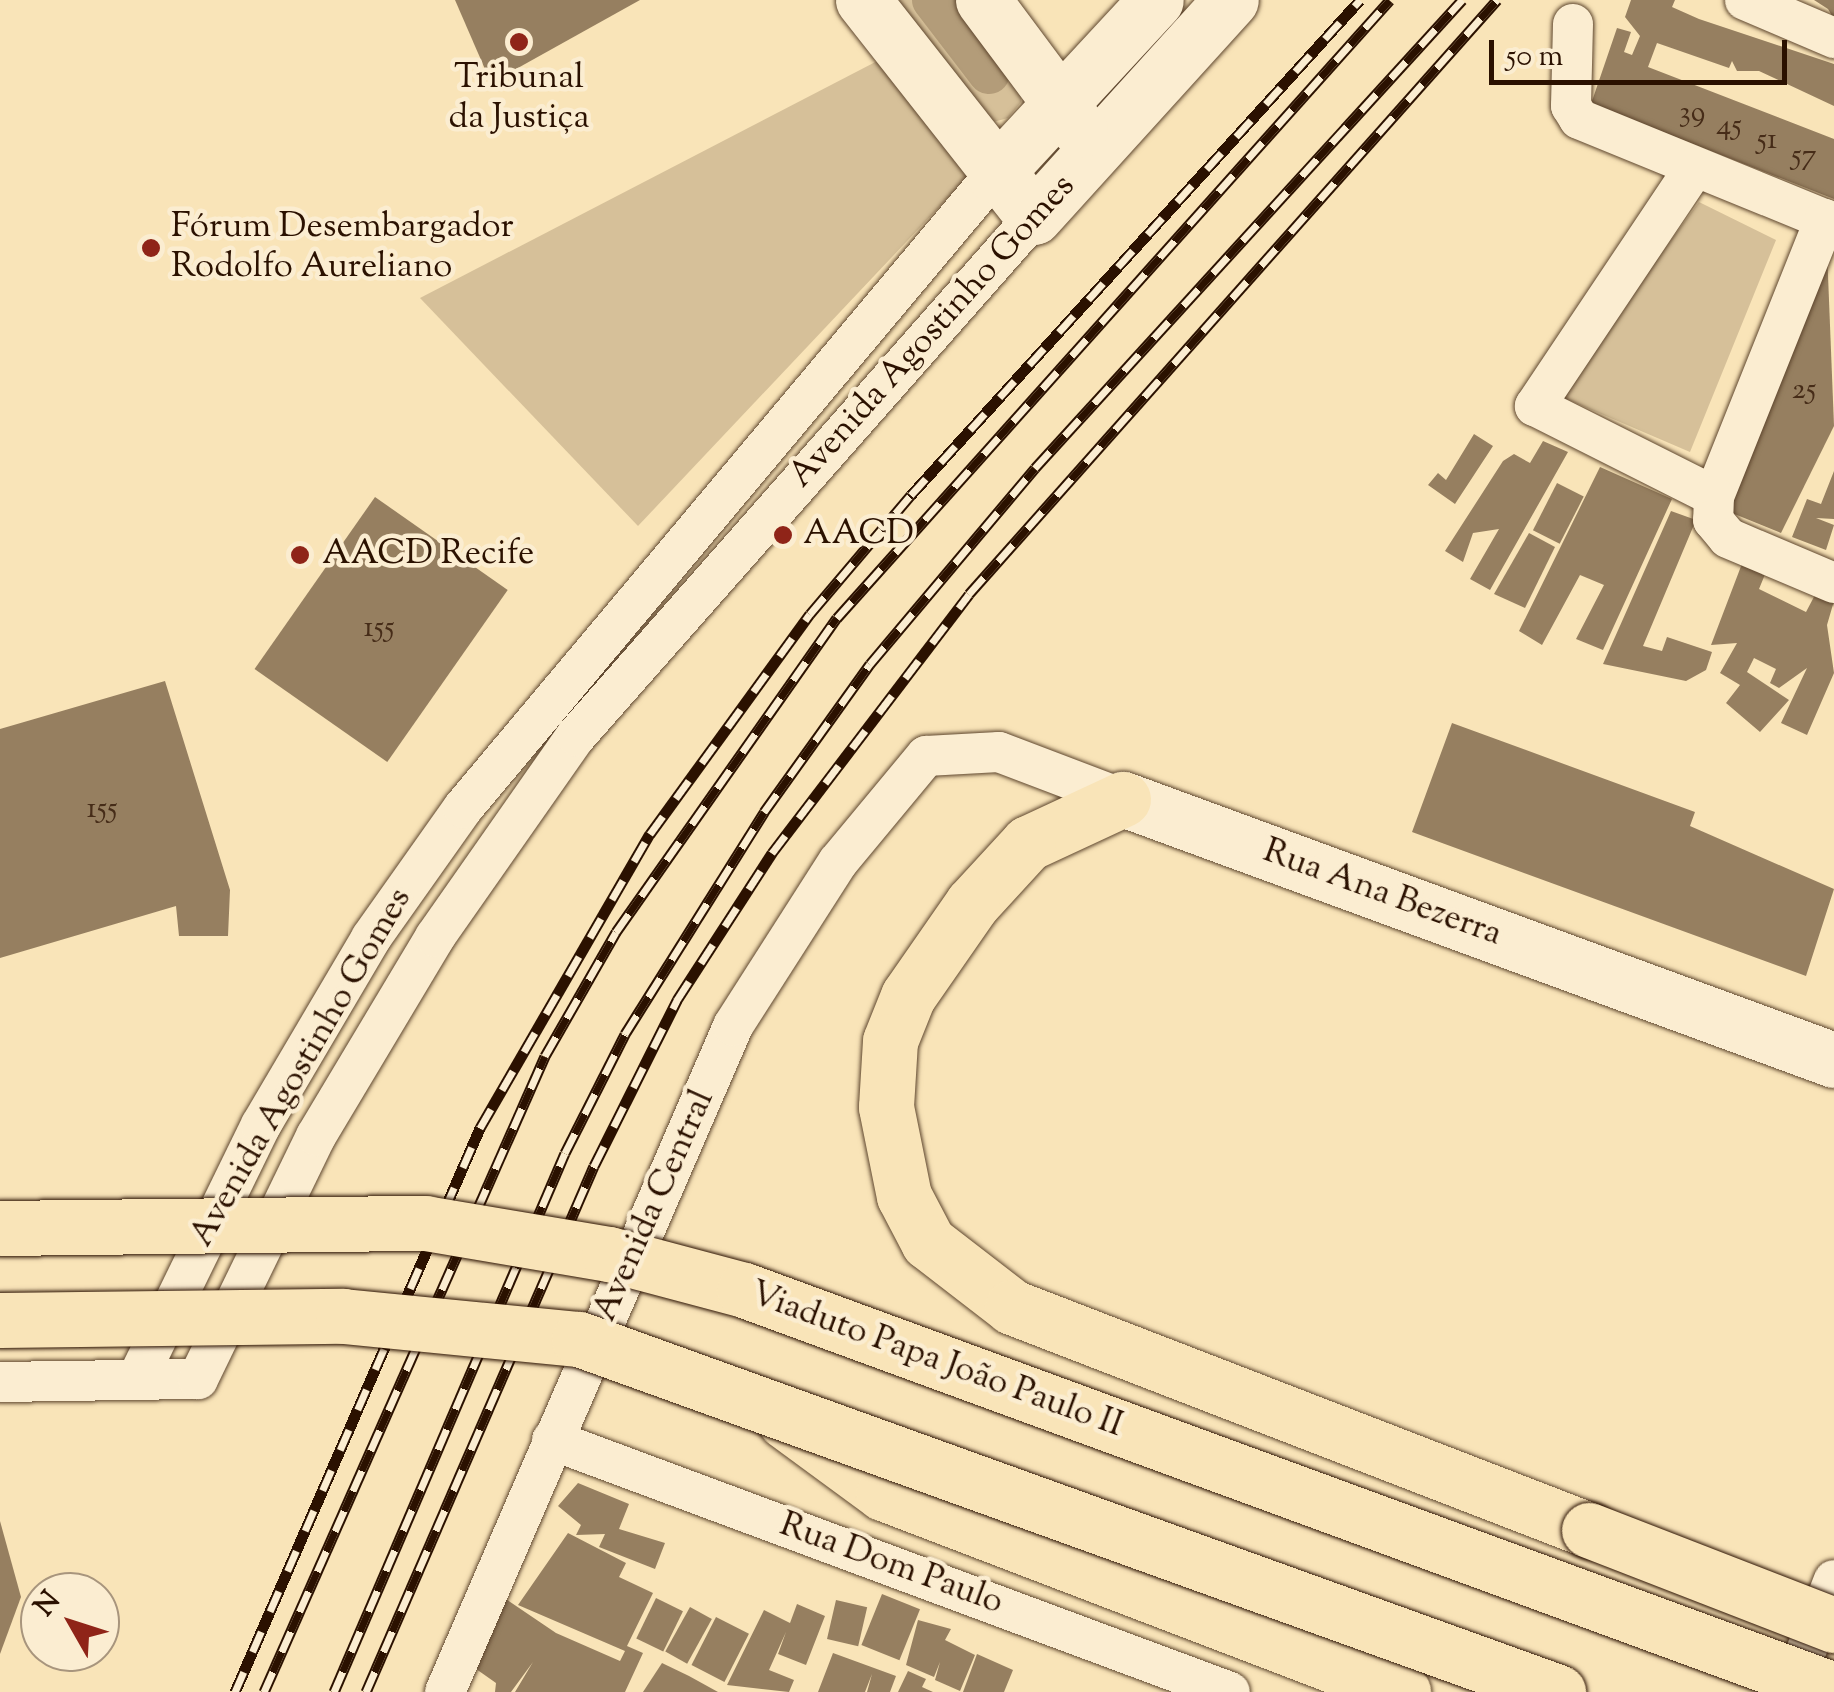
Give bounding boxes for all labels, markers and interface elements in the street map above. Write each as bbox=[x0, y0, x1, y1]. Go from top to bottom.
scale bar bbox=[1494, 20, 1792, 82]
marker: Tribunal da Justiça bbox=[508, 31, 530, 53]
text: 50 m bbox=[1506, 36, 1563, 79]
place label: Tribunal da Justiça bbox=[448, 58, 590, 140]
house number: 39 bbox=[1679, 96, 1705, 132]
house number: 45 bbox=[1716, 109, 1742, 145]
house number: 51 bbox=[1757, 123, 1777, 159]
house number: 57 bbox=[1791, 139, 1817, 175]
street label: Avenida Agostinho Gomes bbox=[781, 167, 1085, 497]
place label: Fórum Desembargador Rodolfo Aureliano bbox=[171, 207, 514, 289]
marker: Fórum Desembargador Rodolfo Aureliano bbox=[140, 237, 162, 259]
house number: 25 bbox=[1792, 373, 1816, 409]
place label: AACD bbox=[803, 514, 914, 556]
marker: AACD bbox=[772, 524, 794, 546]
place label: AACD Recife bbox=[322, 534, 534, 576]
marker: AACD Recife bbox=[287, 542, 313, 568]
house number: 155 bbox=[364, 611, 394, 647]
house number: 155 bbox=[87, 792, 117, 828]
street label: Rua Ana Bezerra bbox=[1257, 831, 1507, 957]
street label: Avenida Agostinho Gomes bbox=[182, 881, 422, 1255]
street label: Avenida Central bbox=[585, 1084, 725, 1328]
street label: Viaduto Papa João Paulo II bbox=[744, 1274, 1128, 1448]
street label: Rua Dom Paulo bbox=[774, 1505, 1008, 1625]
north arrow bbox=[20, 1572, 120, 1672]
text: N bbox=[26, 1583, 71, 1626]

